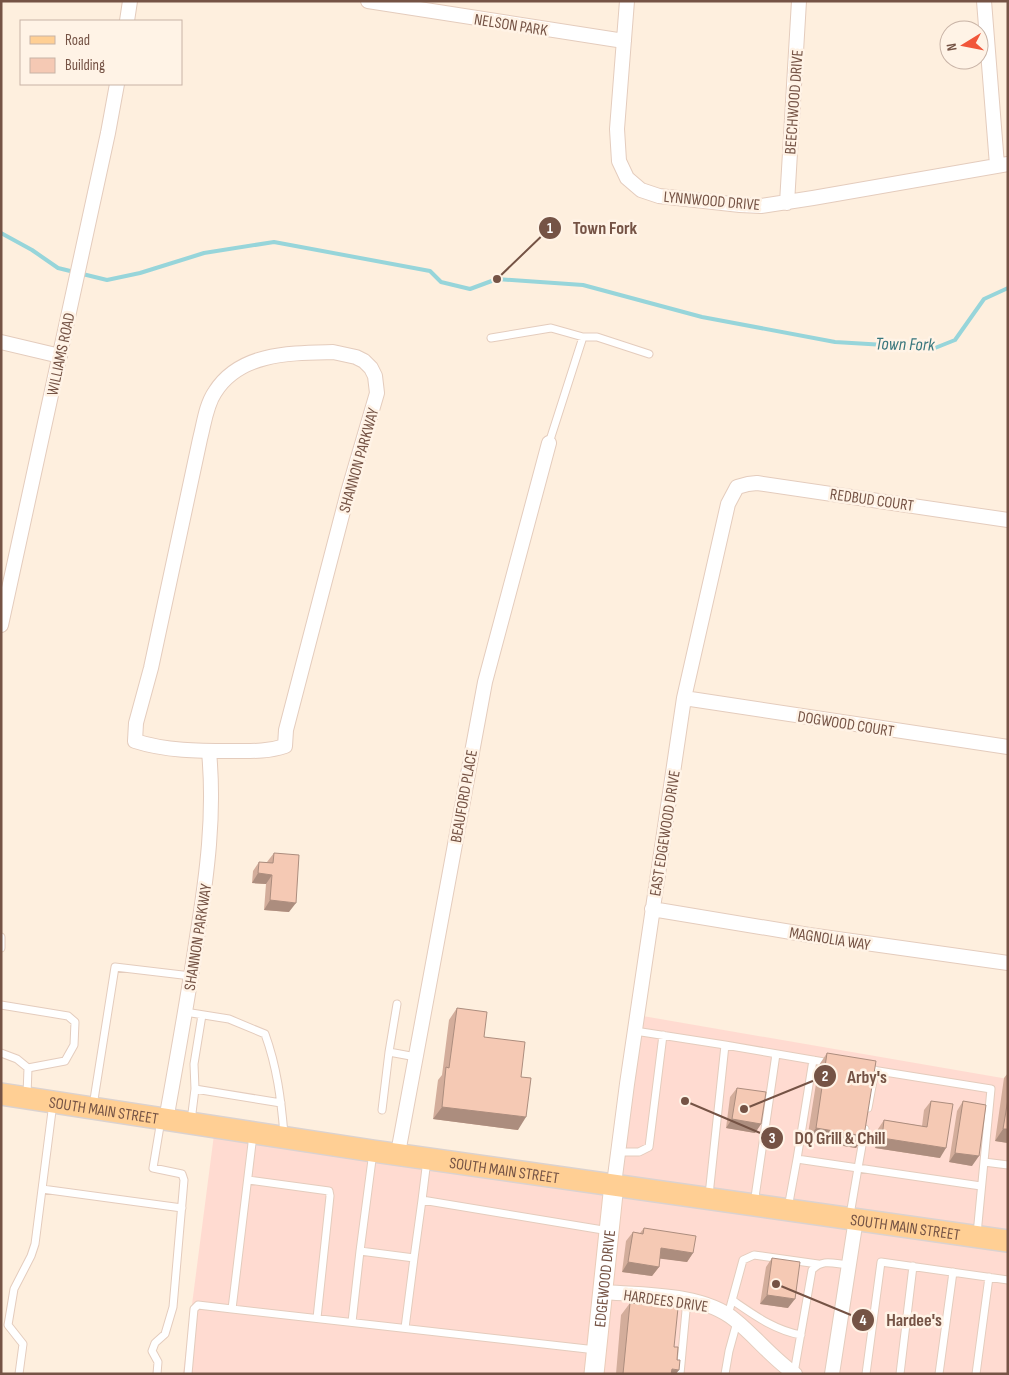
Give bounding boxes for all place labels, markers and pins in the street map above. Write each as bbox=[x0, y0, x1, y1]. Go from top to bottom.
callout: Town Fork bbox=[538, 211, 647, 244]
callout: Arby's bbox=[813, 1060, 897, 1093]
callout: DQ Grill & Chill bbox=[760, 1121, 895, 1154]
callout: Hardee's bbox=[851, 1303, 952, 1336]

